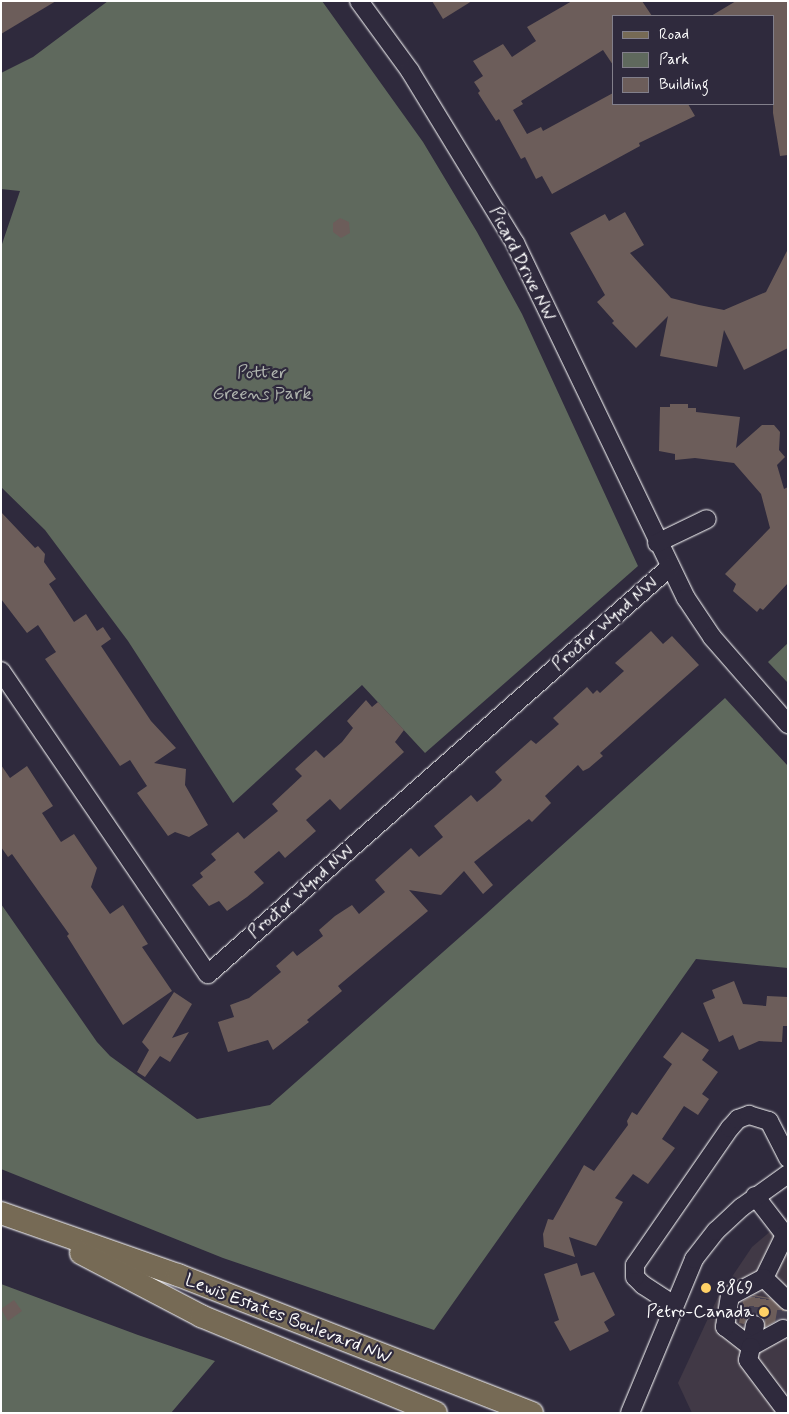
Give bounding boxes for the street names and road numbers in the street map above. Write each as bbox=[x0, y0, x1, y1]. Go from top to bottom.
street label: Picard Drive NW bbox=[484, 204, 560, 324]
street label: Proctor Wynd NW bbox=[546, 570, 664, 678]
street label: Proctor Wynd NW bbox=[242, 838, 360, 946]
street label: Lewis Estates Boulevard NW bbox=[184, 1271, 392, 1367]

